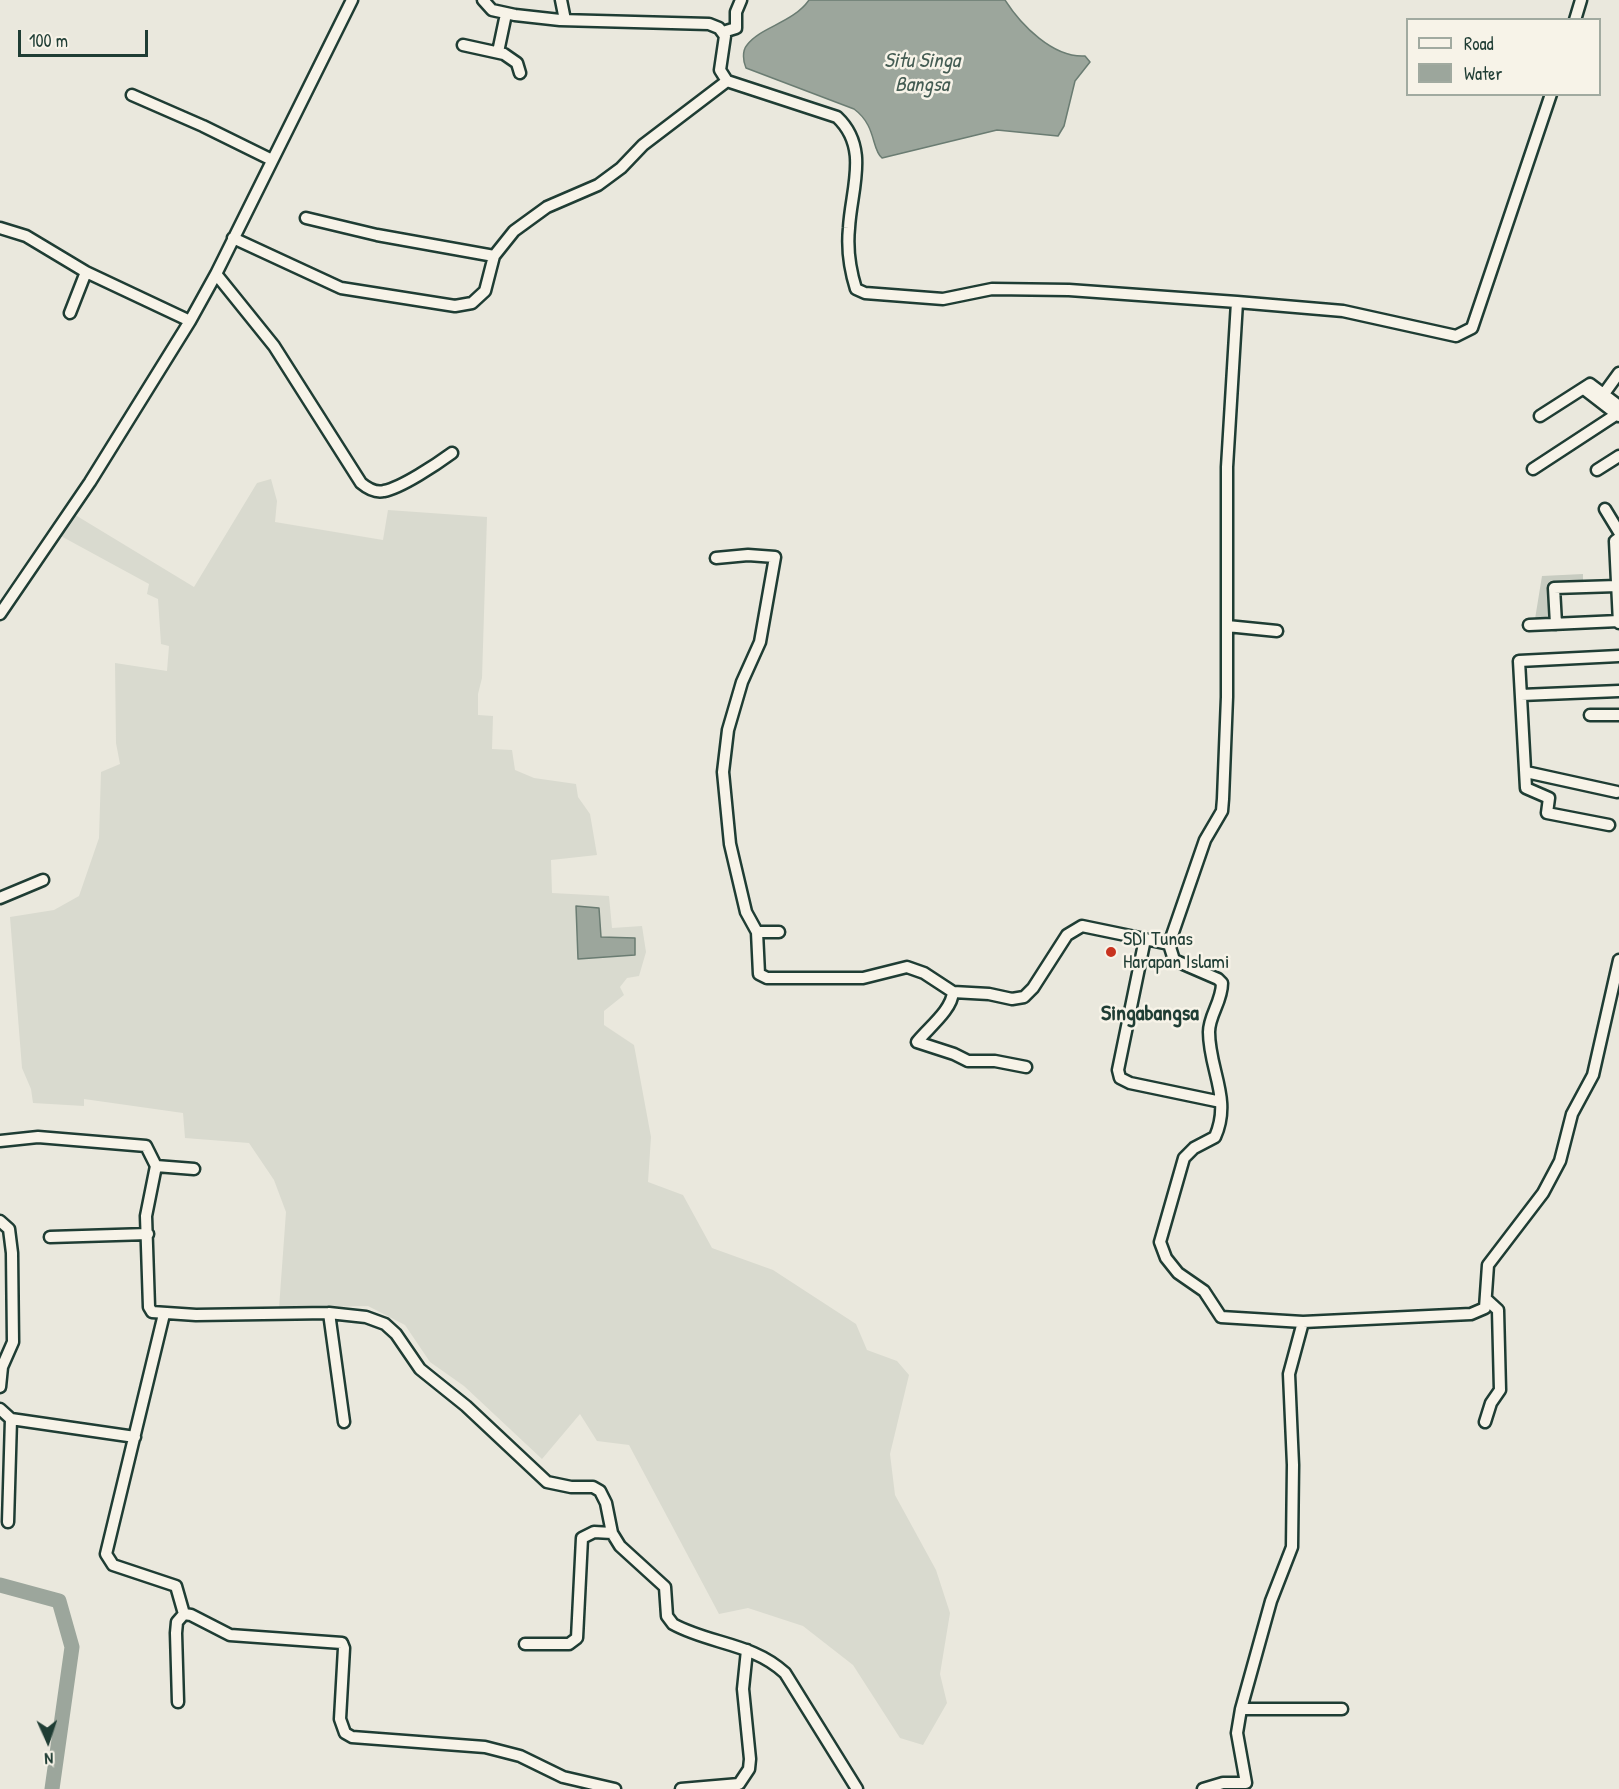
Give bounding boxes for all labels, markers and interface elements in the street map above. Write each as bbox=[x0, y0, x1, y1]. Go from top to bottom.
scale bar bbox=[21, 18, 152, 56]
legend bbox=[1406, 18, 1601, 96]
text: 100 m bbox=[29, 28, 68, 53]
text: Road bbox=[1464, 31, 1494, 56]
water label: Situ Singa Bangsa bbox=[884, 48, 960, 98]
text: Water bbox=[1464, 61, 1502, 86]
place label: SDI Tunas Harapan Islami bbox=[1123, 928, 1229, 975]
marker: SDI Tunas Harapan Islami bbox=[1104, 945, 1118, 959]
district label: Singabangsa bbox=[1101, 1001, 1199, 1027]
north arrow bbox=[18, 1711, 78, 1771]
text: N bbox=[44, 1748, 54, 1770]

